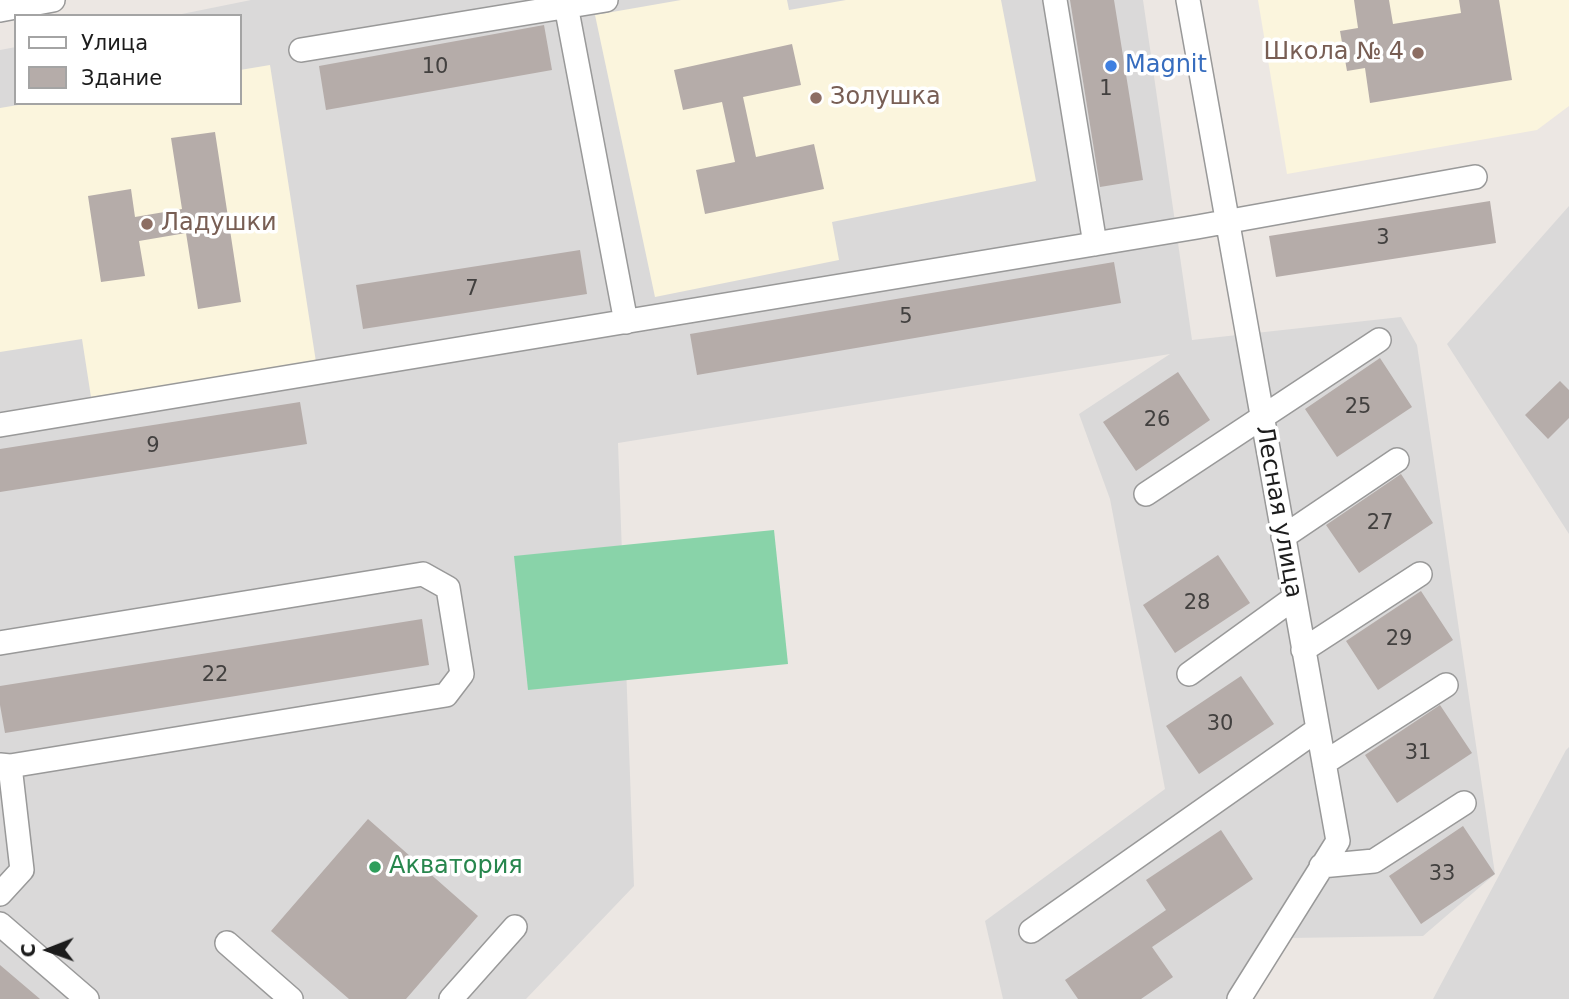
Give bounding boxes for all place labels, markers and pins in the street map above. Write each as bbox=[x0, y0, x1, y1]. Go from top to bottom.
place label: Школа № 4 bbox=[1264, 39, 1404, 67]
marker: Школа № 4 bbox=[1410, 45, 1426, 61]
place label: Magnit bbox=[1125, 52, 1207, 80]
marker: Magnit bbox=[1103, 58, 1119, 74]
place label: Золушка bbox=[830, 84, 941, 112]
marker: Золушка bbox=[808, 90, 824, 106]
place label: Ладушки bbox=[161, 210, 277, 238]
marker: Ладушки bbox=[139, 216, 155, 232]
place label: Акватория bbox=[389, 853, 523, 881]
marker: Акватория bbox=[367, 859, 383, 875]

